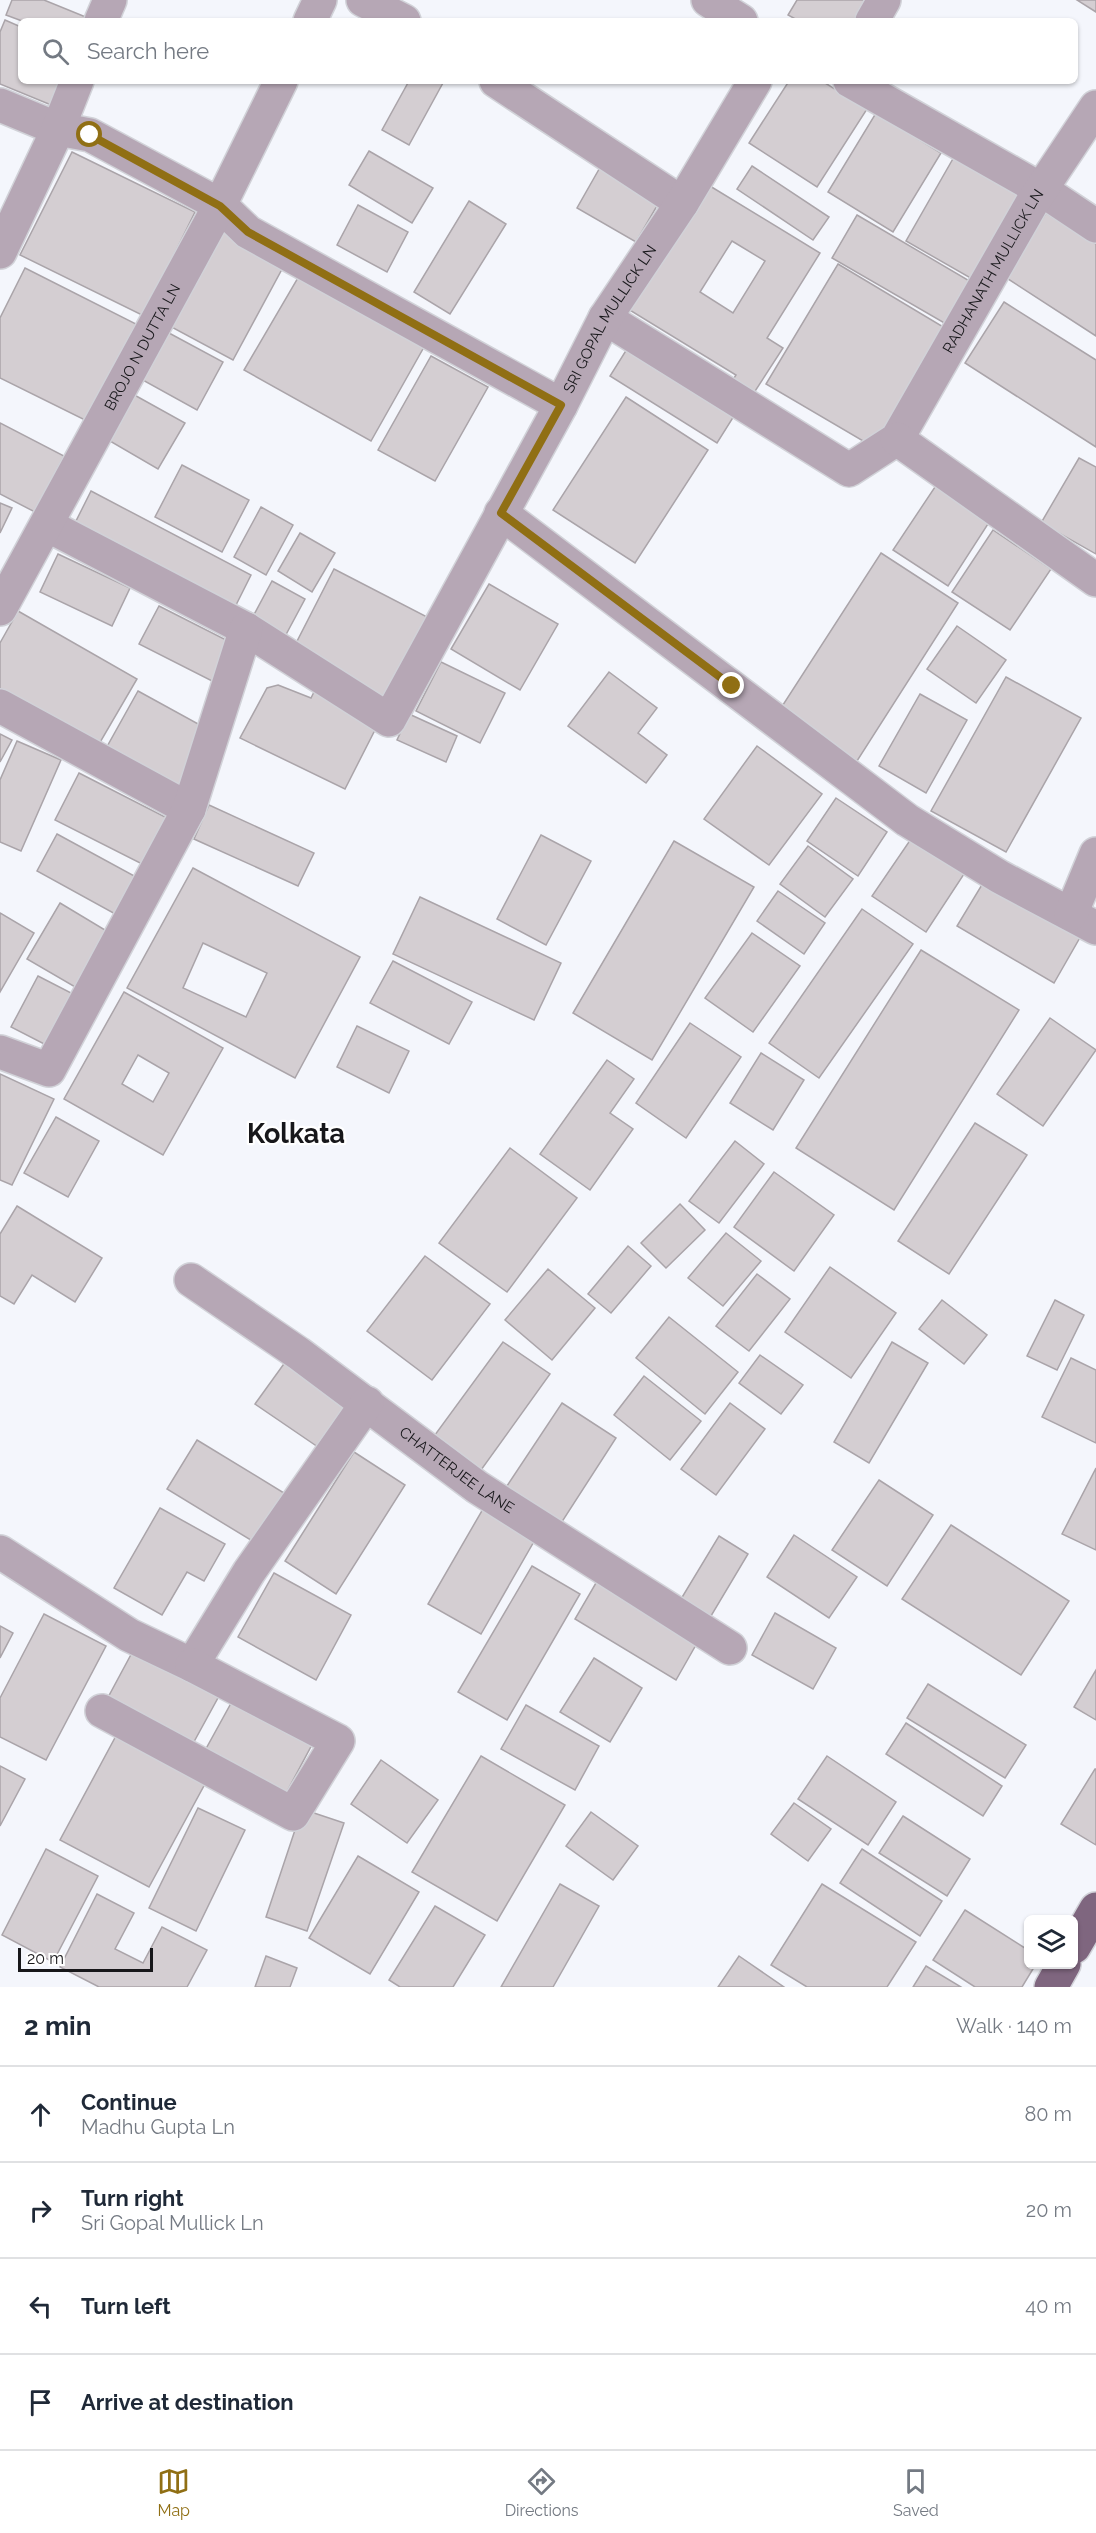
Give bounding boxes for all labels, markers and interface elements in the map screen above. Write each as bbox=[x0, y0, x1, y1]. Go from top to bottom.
search box bbox=[18, 18, 1078, 84]
icon: search bbox=[39, 35, 72, 68]
text: Search here bbox=[87, 38, 209, 64]
route start bbox=[76, 121, 102, 147]
street label: RADHANATH MULLICK LN bbox=[939, 186, 1048, 356]
street label: SRI GOPAL MULLICK LN bbox=[560, 241, 660, 396]
street label: BROJO N DUTTA LN bbox=[101, 281, 184, 414]
route end bbox=[718, 672, 744, 698]
district label: Kolkata bbox=[247, 1118, 345, 1149]
street label: CHATTERJEE LANE bbox=[396, 1423, 517, 1517]
map controls bbox=[1024, 1915, 1078, 1969]
button: layers bbox=[1024, 1915, 1078, 1969]
scale bar bbox=[18, 1945, 153, 1972]
text: 20 m bbox=[27, 1949, 64, 1968]
text: 2 min bbox=[24, 2011, 91, 2041]
text: Walk · 140 m bbox=[956, 2014, 1072, 2038]
text: Continue bbox=[81, 2089, 177, 2115]
icon: ahead bbox=[24, 2098, 57, 2131]
text: 80 m bbox=[1024, 2102, 1072, 2126]
text: Madhu Gupta Ln bbox=[81, 2115, 235, 2139]
text: Turn right bbox=[81, 2185, 184, 2211]
icon: right bbox=[24, 2194, 57, 2227]
text: 20 m bbox=[1026, 2198, 1072, 2222]
text: Sri Gopal Mullick Ln bbox=[81, 2211, 264, 2235]
icon: left bbox=[24, 2290, 57, 2323]
text: Turn left bbox=[81, 2293, 171, 2319]
text: 40 m bbox=[1025, 2294, 1072, 2318]
icon: arrive bbox=[24, 2386, 57, 2419]
text: Arrive at destination bbox=[81, 2389, 294, 2415]
tab: Map bbox=[157, 2465, 190, 2520]
tab: Directions bbox=[505, 2465, 579, 2520]
tab: Saved bbox=[893, 2465, 939, 2520]

